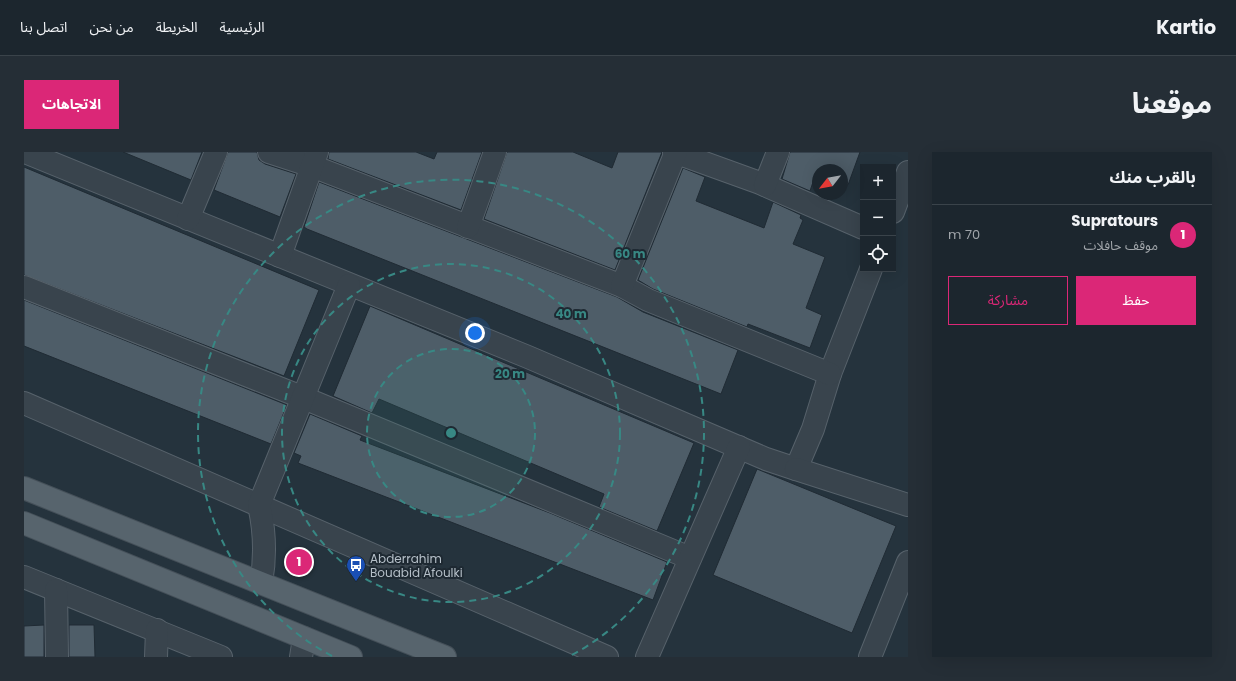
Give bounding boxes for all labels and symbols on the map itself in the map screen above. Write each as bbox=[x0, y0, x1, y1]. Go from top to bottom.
north arrow bbox=[812, 164, 848, 200]
text: 60 m bbox=[615, 245, 646, 262]
text: 40 m bbox=[555, 305, 587, 322]
your location bbox=[465, 323, 485, 343]
text: 20 m bbox=[495, 365, 525, 382]
centre of rings bbox=[444, 426, 458, 440]
pin: 1 bbox=[286, 547, 312, 577]
place label: Abderrahim Bouabid Afoulki bbox=[370, 550, 463, 581]
bus stop icon: Abderrahim Bouabid Afoulki bbox=[345, 554, 367, 582]

